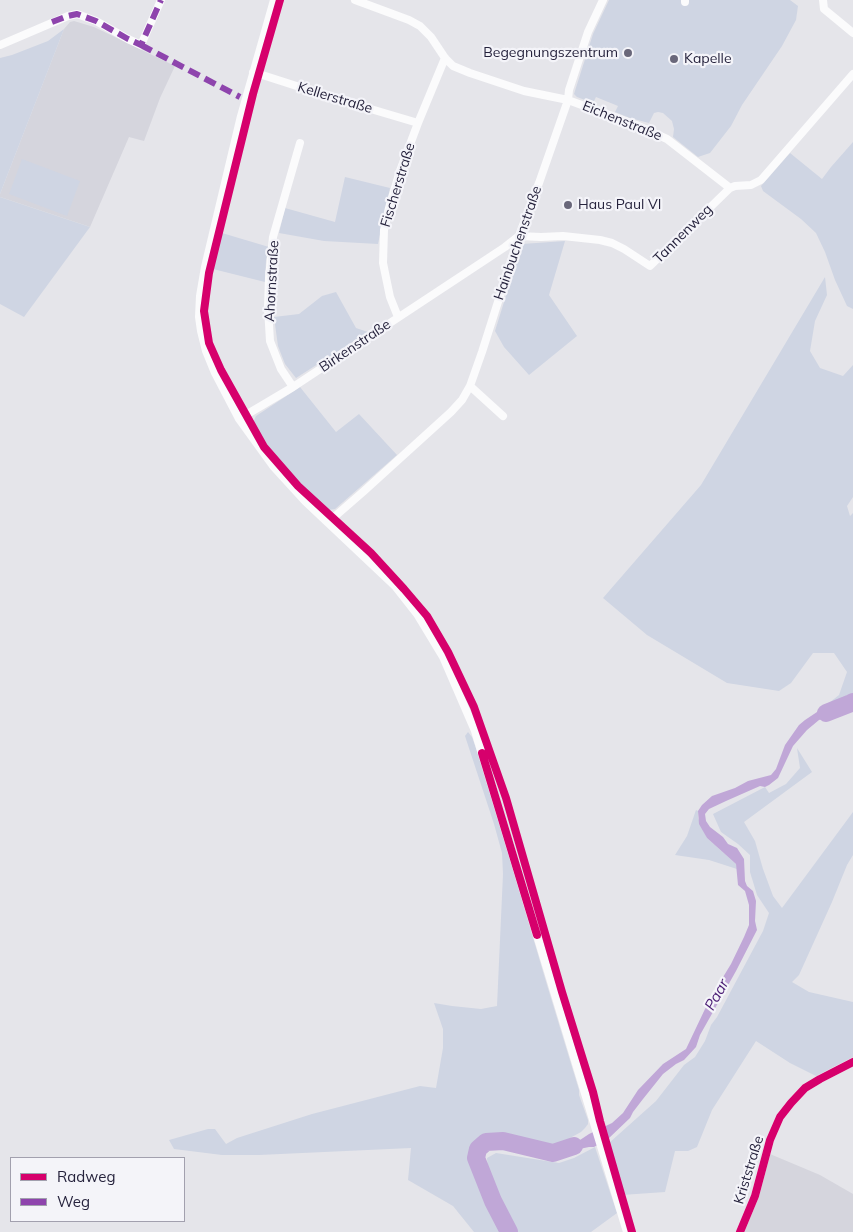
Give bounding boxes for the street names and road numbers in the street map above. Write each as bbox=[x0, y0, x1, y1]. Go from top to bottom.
street label: Kellerstraße bbox=[296, 79, 374, 117]
street label: Eichenstraße bbox=[580, 97, 664, 145]
street label: Fischerstraße bbox=[377, 141, 419, 229]
street label: Hainbuchenstraße bbox=[491, 184, 545, 302]
street label: Tannenweg bbox=[650, 201, 716, 267]
street label: Ahornstraße bbox=[261, 240, 283, 322]
street label: Birkenstraße bbox=[316, 316, 394, 376]
street label: Kriststraße bbox=[731, 1134, 767, 1206]

